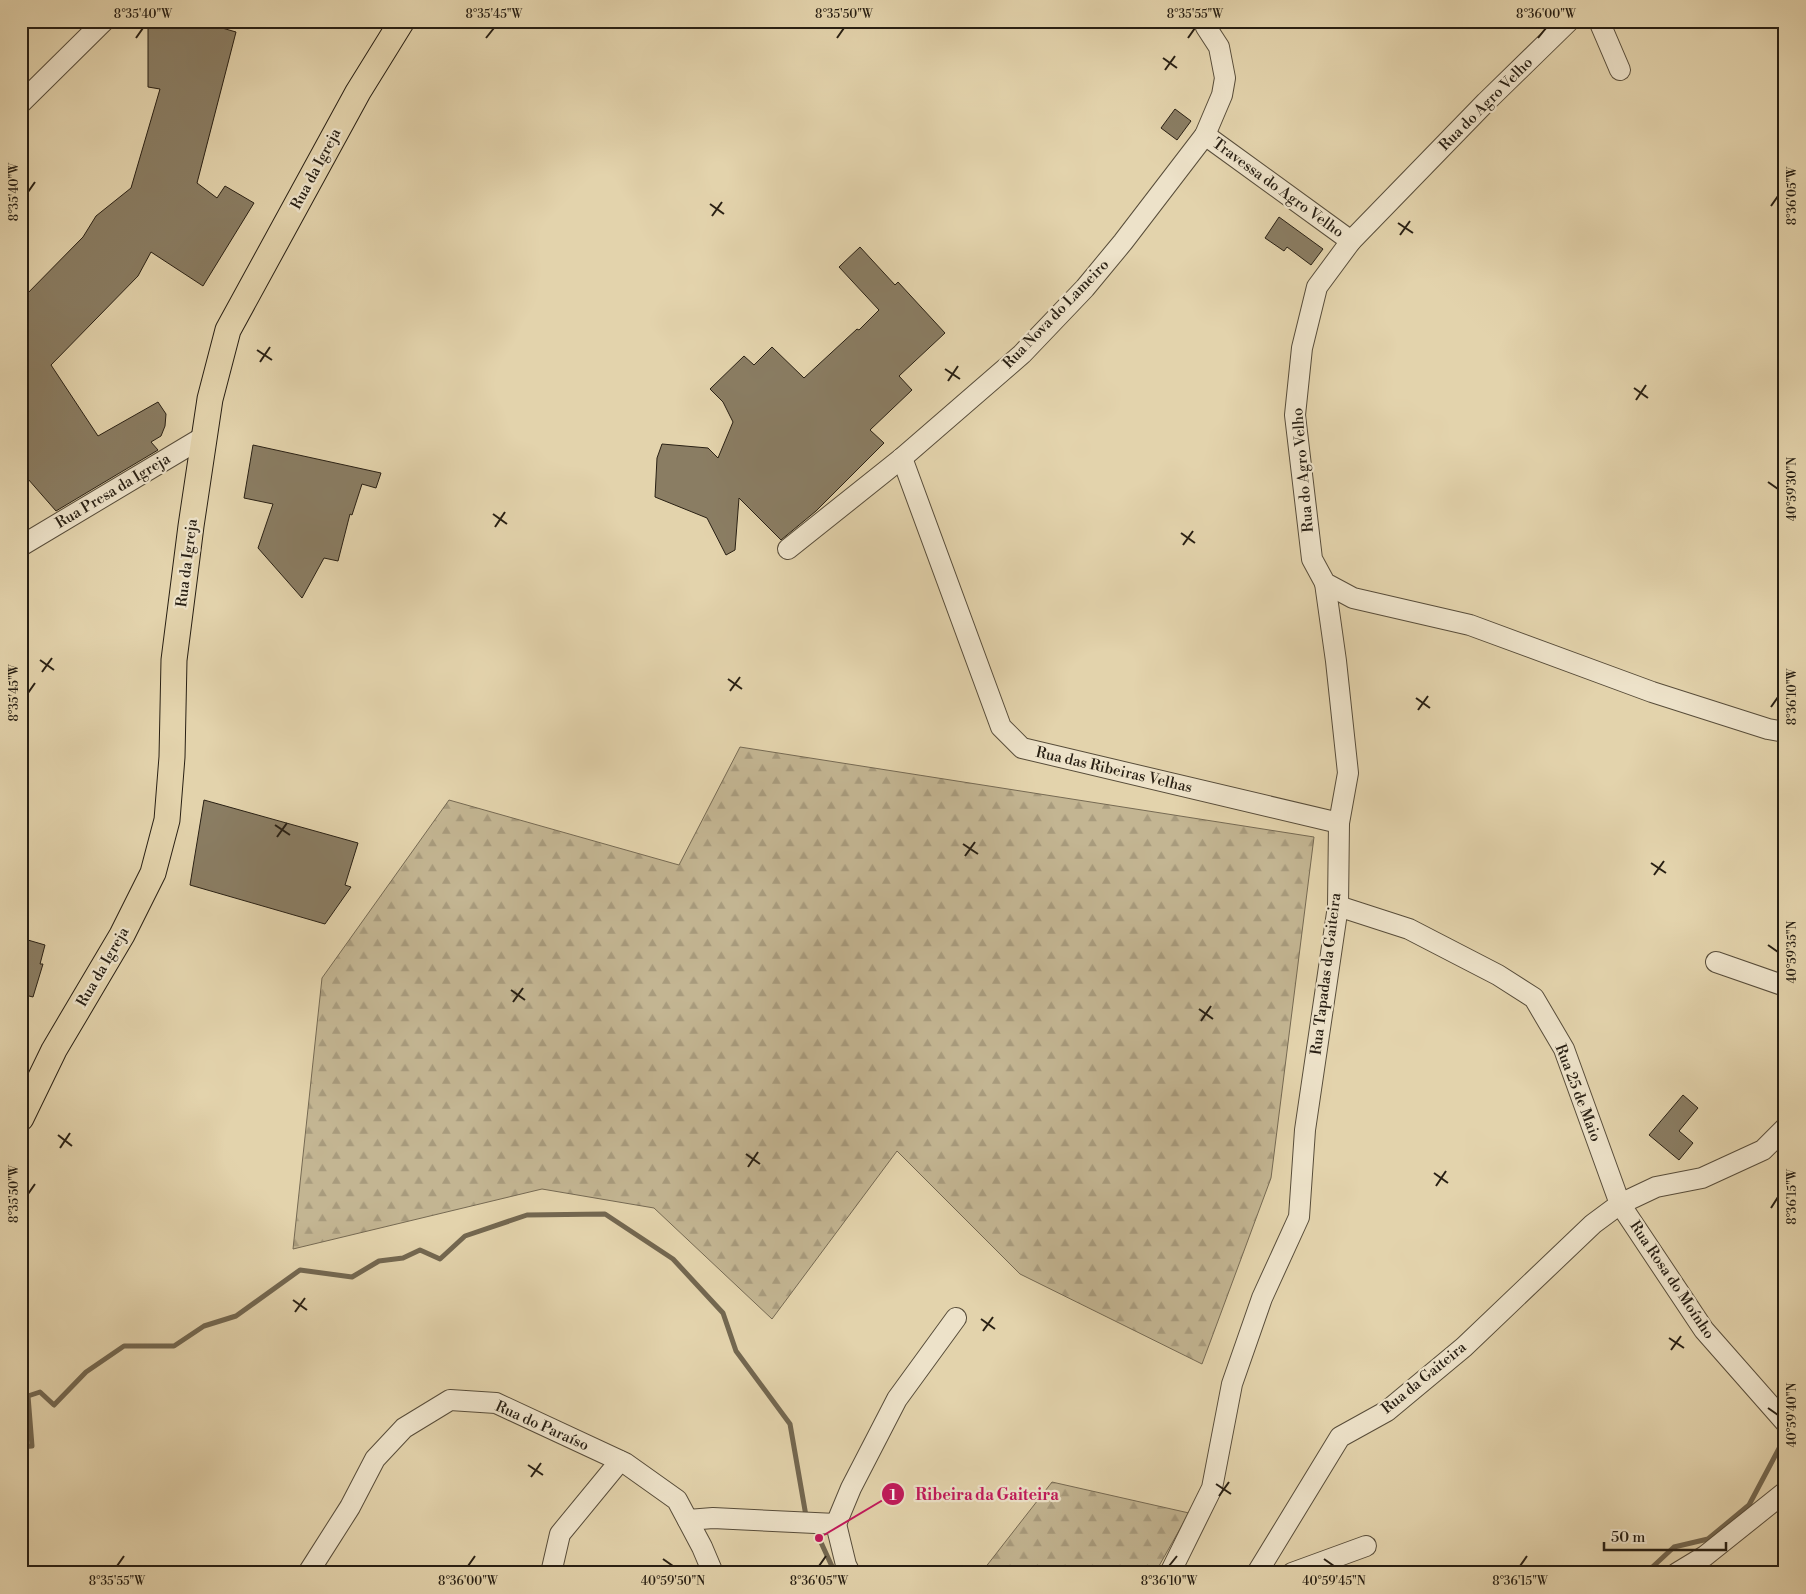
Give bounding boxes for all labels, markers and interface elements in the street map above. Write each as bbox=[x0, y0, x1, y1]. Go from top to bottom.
text: 8°35'40"W bbox=[114, 7, 173, 22]
text: 8°35'45"W bbox=[465, 7, 524, 22]
text: 8°35'50"W bbox=[815, 7, 874, 22]
text: 8°35'55"W bbox=[1167, 7, 1224, 22]
text: 8°36'00"W bbox=[1516, 7, 1577, 22]
street label: Rua do Agro Velho bbox=[1435, 53, 1537, 155]
street label: Rua da Igreja bbox=[287, 125, 345, 213]
street label: Travessa do Agro Velho bbox=[1209, 134, 1347, 242]
text: 8°35'40"W bbox=[7, 162, 22, 221]
text: 8°36'05"W bbox=[1785, 166, 1800, 225]
street label: Rua Nova do Lameiro bbox=[999, 255, 1113, 373]
street label: Rua do Agro Velho bbox=[1288, 407, 1318, 533]
street label: Rua Presa da Igreja bbox=[52, 449, 174, 533]
text: 40°59'30"N bbox=[1785, 457, 1800, 521]
street label: Rua da Igreja bbox=[172, 517, 202, 608]
text: 8°35'45"W bbox=[7, 663, 22, 722]
text: 8°36'10"W bbox=[1785, 668, 1800, 725]
street label: Rua das Ribeiras Velhas bbox=[1034, 743, 1194, 797]
street label: Rua Tapadas da Gaiteira bbox=[1307, 891, 1345, 1056]
text: 40°59'35"N bbox=[1785, 920, 1800, 983]
street label: Rua da Igreja bbox=[72, 923, 134, 1010]
street label: Rua 25 de Maio bbox=[1551, 1042, 1605, 1144]
text: 8°35'50"W bbox=[7, 1164, 22, 1223]
text: 8°36'15"W bbox=[1785, 1168, 1800, 1225]
street label: Rua Rosa do Moínho bbox=[1625, 1217, 1719, 1343]
street label: Rua da Gaiteira bbox=[1378, 1338, 1471, 1418]
text: 40°59'40"N bbox=[1785, 1383, 1800, 1447]
street label: Rua do Paraíso bbox=[492, 1397, 592, 1455]
callout: Ribeira da Gaiteira bbox=[881, 1479, 1069, 1510]
text: Ribeira da Gaiteira bbox=[915, 1485, 1059, 1505]
text: 1 bbox=[889, 1486, 897, 1505]
scale bar bbox=[1604, 1519, 1726, 1551]
text: 50 m bbox=[1611, 1528, 1645, 1547]
text: 8°35'55"W bbox=[89, 1574, 146, 1589]
text: 8°36'00"W bbox=[438, 1574, 499, 1589]
text: 40°59'50"N bbox=[641, 1574, 705, 1589]
text: 8°36'05"W bbox=[790, 1574, 849, 1589]
text: 8°36'10"W bbox=[1141, 1574, 1198, 1589]
text: 40°59'45"N bbox=[1302, 1574, 1366, 1589]
text: 8°36'15"W bbox=[1492, 1574, 1549, 1589]

